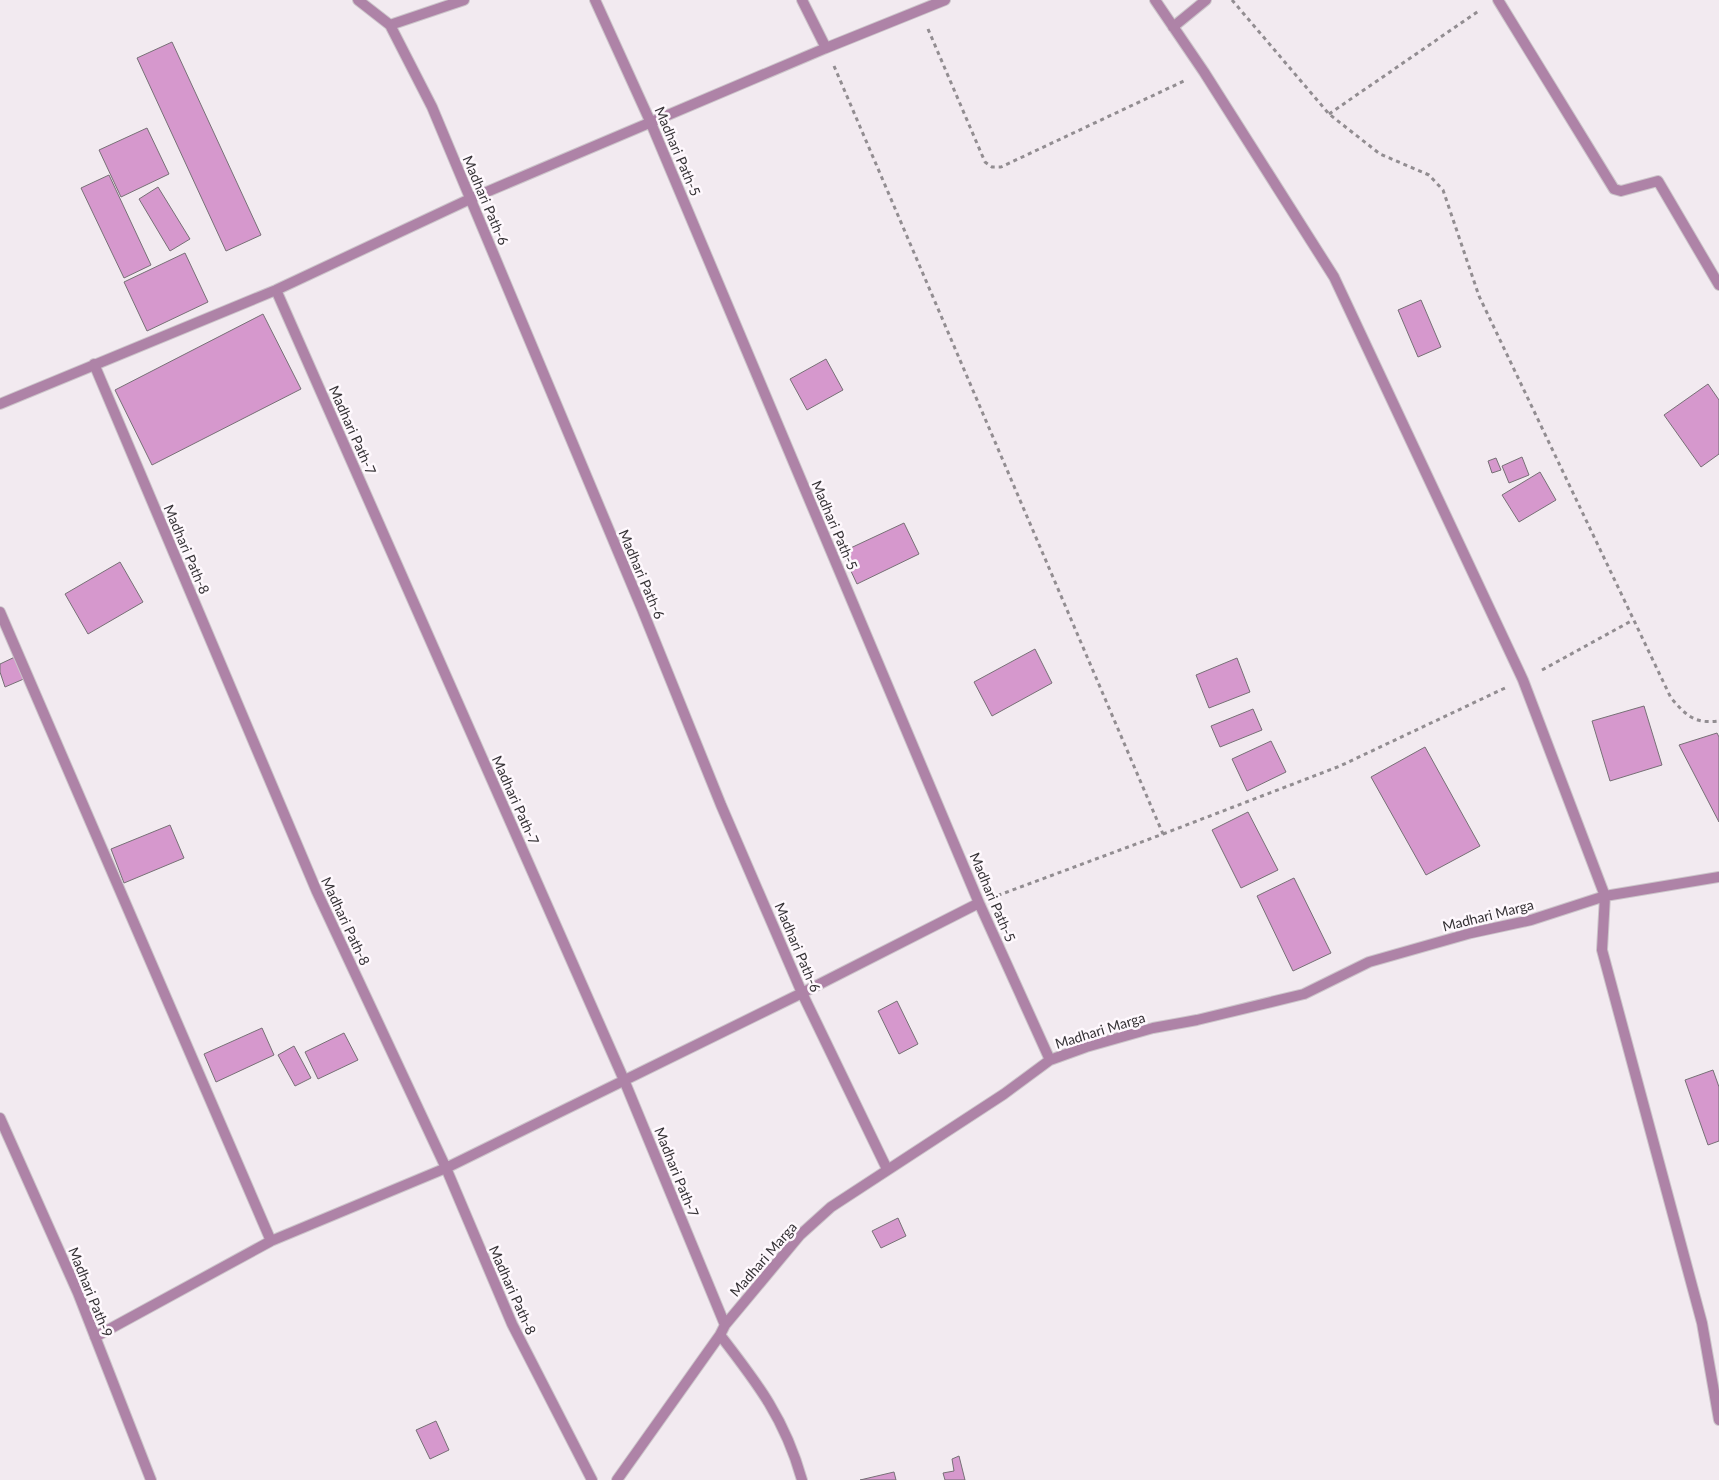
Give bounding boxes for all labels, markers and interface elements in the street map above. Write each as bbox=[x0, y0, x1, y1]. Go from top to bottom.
street label: Madhari Path-5 bbox=[651, 104, 705, 198]
street label: Madhari Path-6 bbox=[459, 153, 513, 247]
street label: Madhari Path-7 bbox=[326, 383, 380, 477]
street label: Madhari Path-5 bbox=[808, 478, 862, 572]
street label: Madhari Path-8 bbox=[160, 502, 214, 596]
street label: Madhari Path-6 bbox=[615, 527, 669, 621]
street label: Madhari Path-7 bbox=[489, 753, 543, 847]
street label: Madhari Path-5 bbox=[966, 850, 1020, 944]
street label: Madhari Path-8 bbox=[318, 874, 374, 968]
street label: Madhari Marga bbox=[1441, 895, 1535, 935]
street label: Madhari Path-6 bbox=[771, 900, 825, 994]
street label: Madhari Marga bbox=[1053, 1008, 1147, 1052]
street label: Madhari Path-7 bbox=[651, 1124, 703, 1220]
street label: Madhari Marga bbox=[726, 1218, 800, 1300]
street label: Madhari Path-8 bbox=[486, 1243, 540, 1337]
street label: Madhari Path-9 bbox=[65, 1244, 117, 1340]

